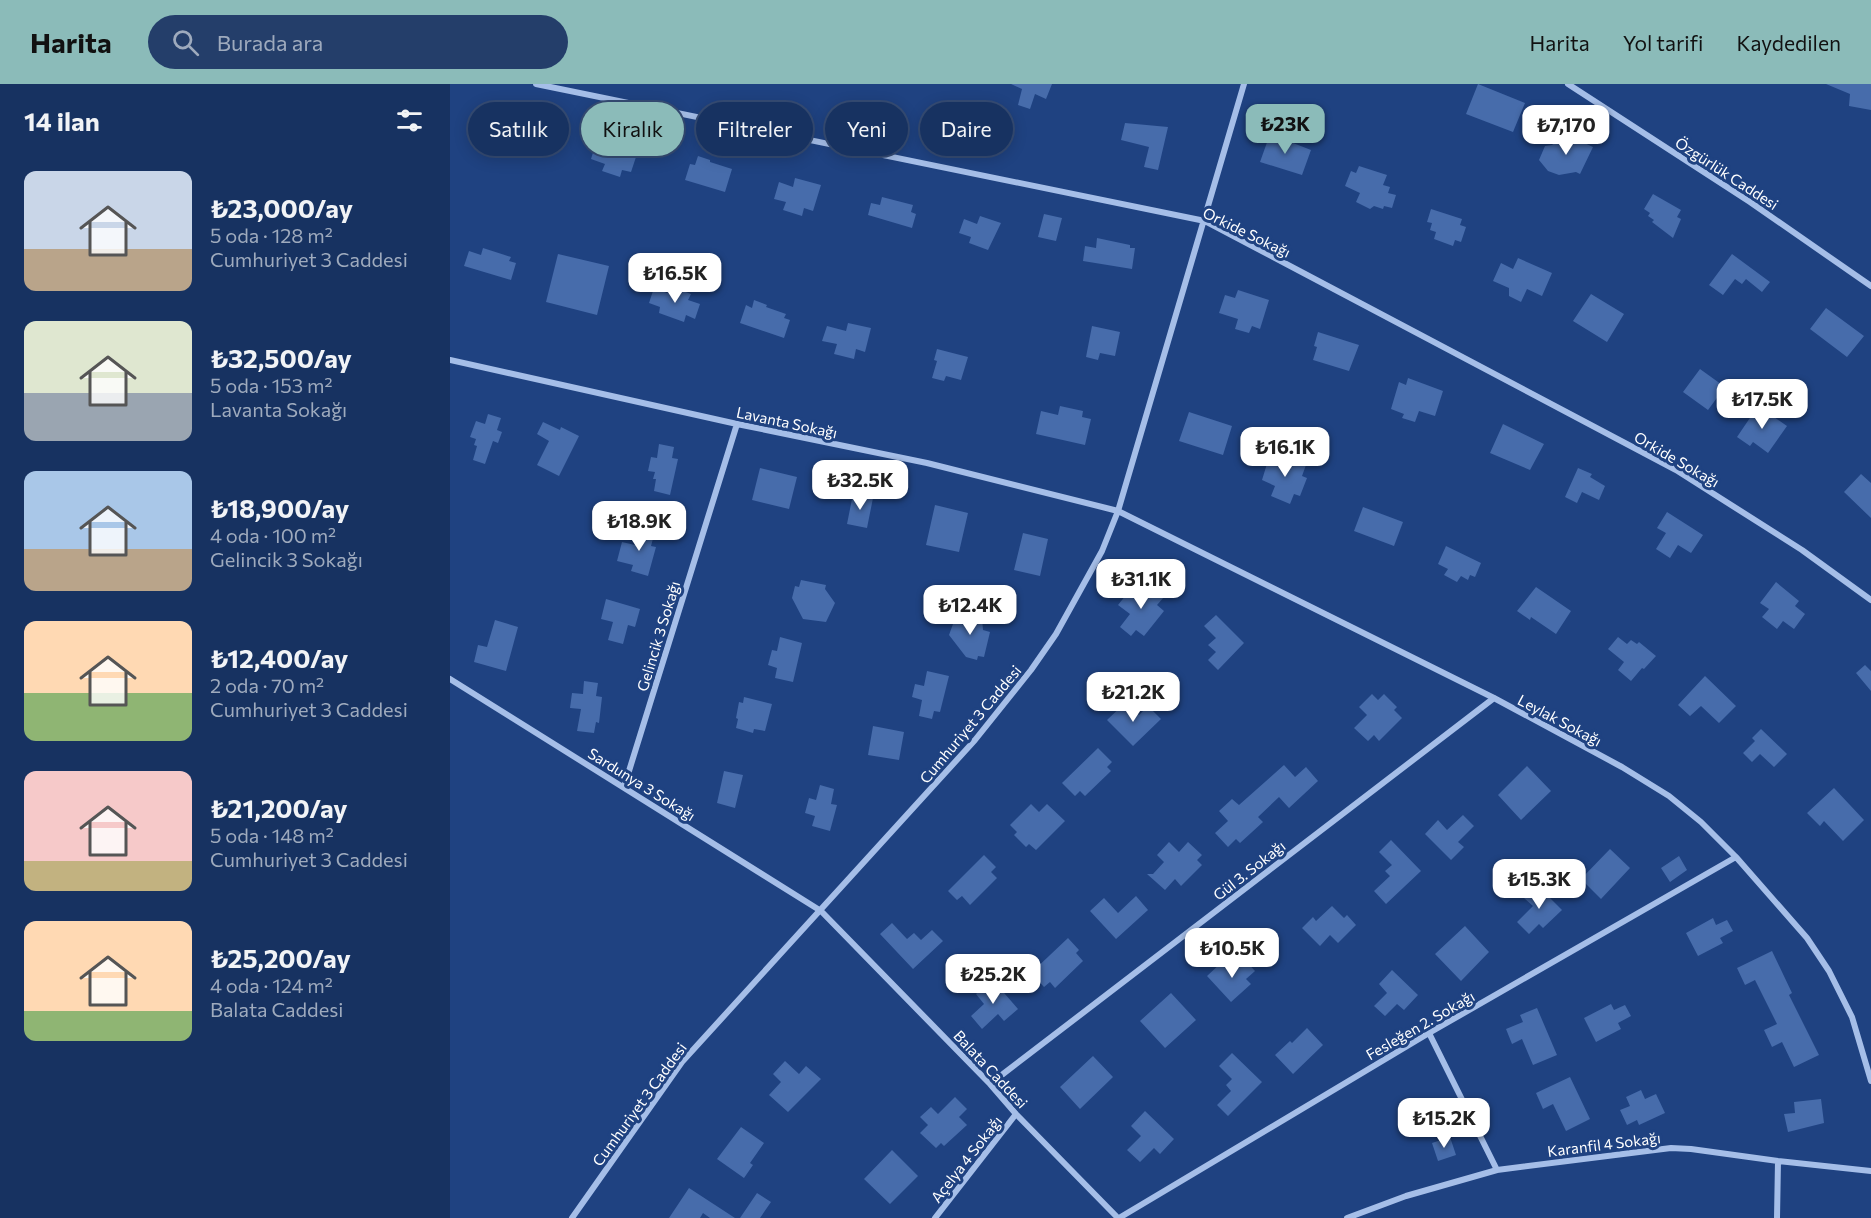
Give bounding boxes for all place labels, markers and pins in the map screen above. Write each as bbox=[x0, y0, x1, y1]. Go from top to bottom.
pin: ₺23K bbox=[1249, 104, 1321, 155]
pin: ₺7,170 bbox=[1517, 105, 1615, 156]
pin: ₺16.5K bbox=[626, 253, 724, 304]
pin: ₺17.5K bbox=[1713, 379, 1811, 430]
pin: ₺16.1K bbox=[1236, 427, 1334, 478]
pin: ₺32.5K bbox=[811, 460, 909, 511]
pin: ₺18.9K bbox=[590, 501, 688, 552]
pin: ₺31.1K bbox=[1092, 559, 1190, 610]
pin: ₺12.4K bbox=[921, 585, 1019, 636]
pin: ₺21.2K bbox=[1084, 672, 1182, 723]
pin: ₺15.3K bbox=[1490, 859, 1588, 910]
pin: ₺10.5K bbox=[1183, 928, 1281, 979]
pin: ₺25.2K bbox=[944, 954, 1042, 1005]
pin: ₺15.2K bbox=[1395, 1098, 1493, 1149]

